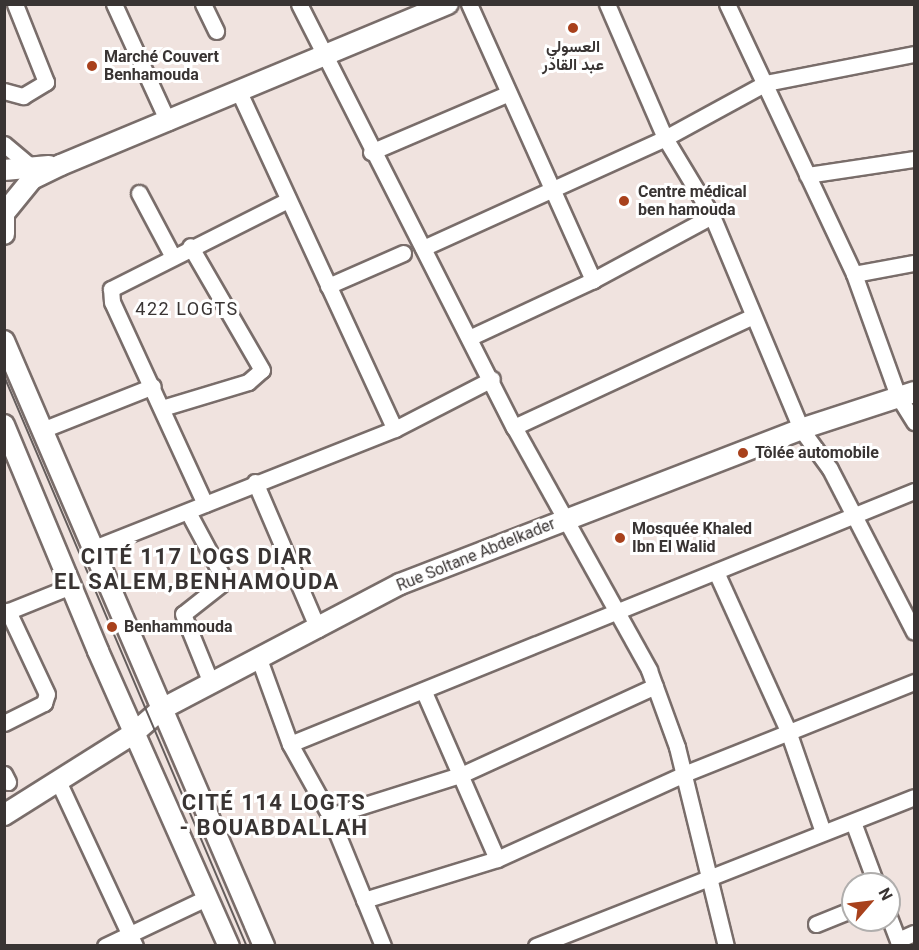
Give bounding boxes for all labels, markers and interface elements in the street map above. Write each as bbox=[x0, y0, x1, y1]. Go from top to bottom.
marker: العسولي عبد القادر bbox=[566, 21, 580, 35]
place label: العسولي عبد القادر bbox=[542, 37, 604, 75]
place label: Marché Couvert Benhamouda bbox=[104, 47, 219, 85]
marker: Marché Couvert Benhamouda bbox=[85, 59, 99, 73]
place label: Centre médical ben hamouda bbox=[638, 182, 747, 220]
marker: Centre médical ben hamouda bbox=[615, 192, 633, 210]
district label: 422 LOGTS bbox=[135, 298, 239, 320]
place label: Tôlée automobile bbox=[755, 443, 879, 463]
marker: Tôlée automobile bbox=[736, 446, 750, 460]
street label: Rue Soltane Abdelkader bbox=[394, 514, 558, 596]
place label: Mosquée Khaled Ibn El Walid bbox=[632, 519, 752, 557]
marker: Mosquée Khaled Ibn El Walid bbox=[613, 531, 627, 545]
district label: CITÉ 117 LOGS DIAR EL SALEM,BENHAMOUDA bbox=[54, 543, 340, 594]
place label: Benhammouda bbox=[124, 617, 233, 637]
marker: Benhammouda bbox=[105, 620, 119, 634]
district label: CITÉ 114 LOGTS - BOUABDALLAH bbox=[179, 789, 369, 840]
north arrow bbox=[841, 872, 901, 932]
text: N bbox=[875, 885, 897, 904]

